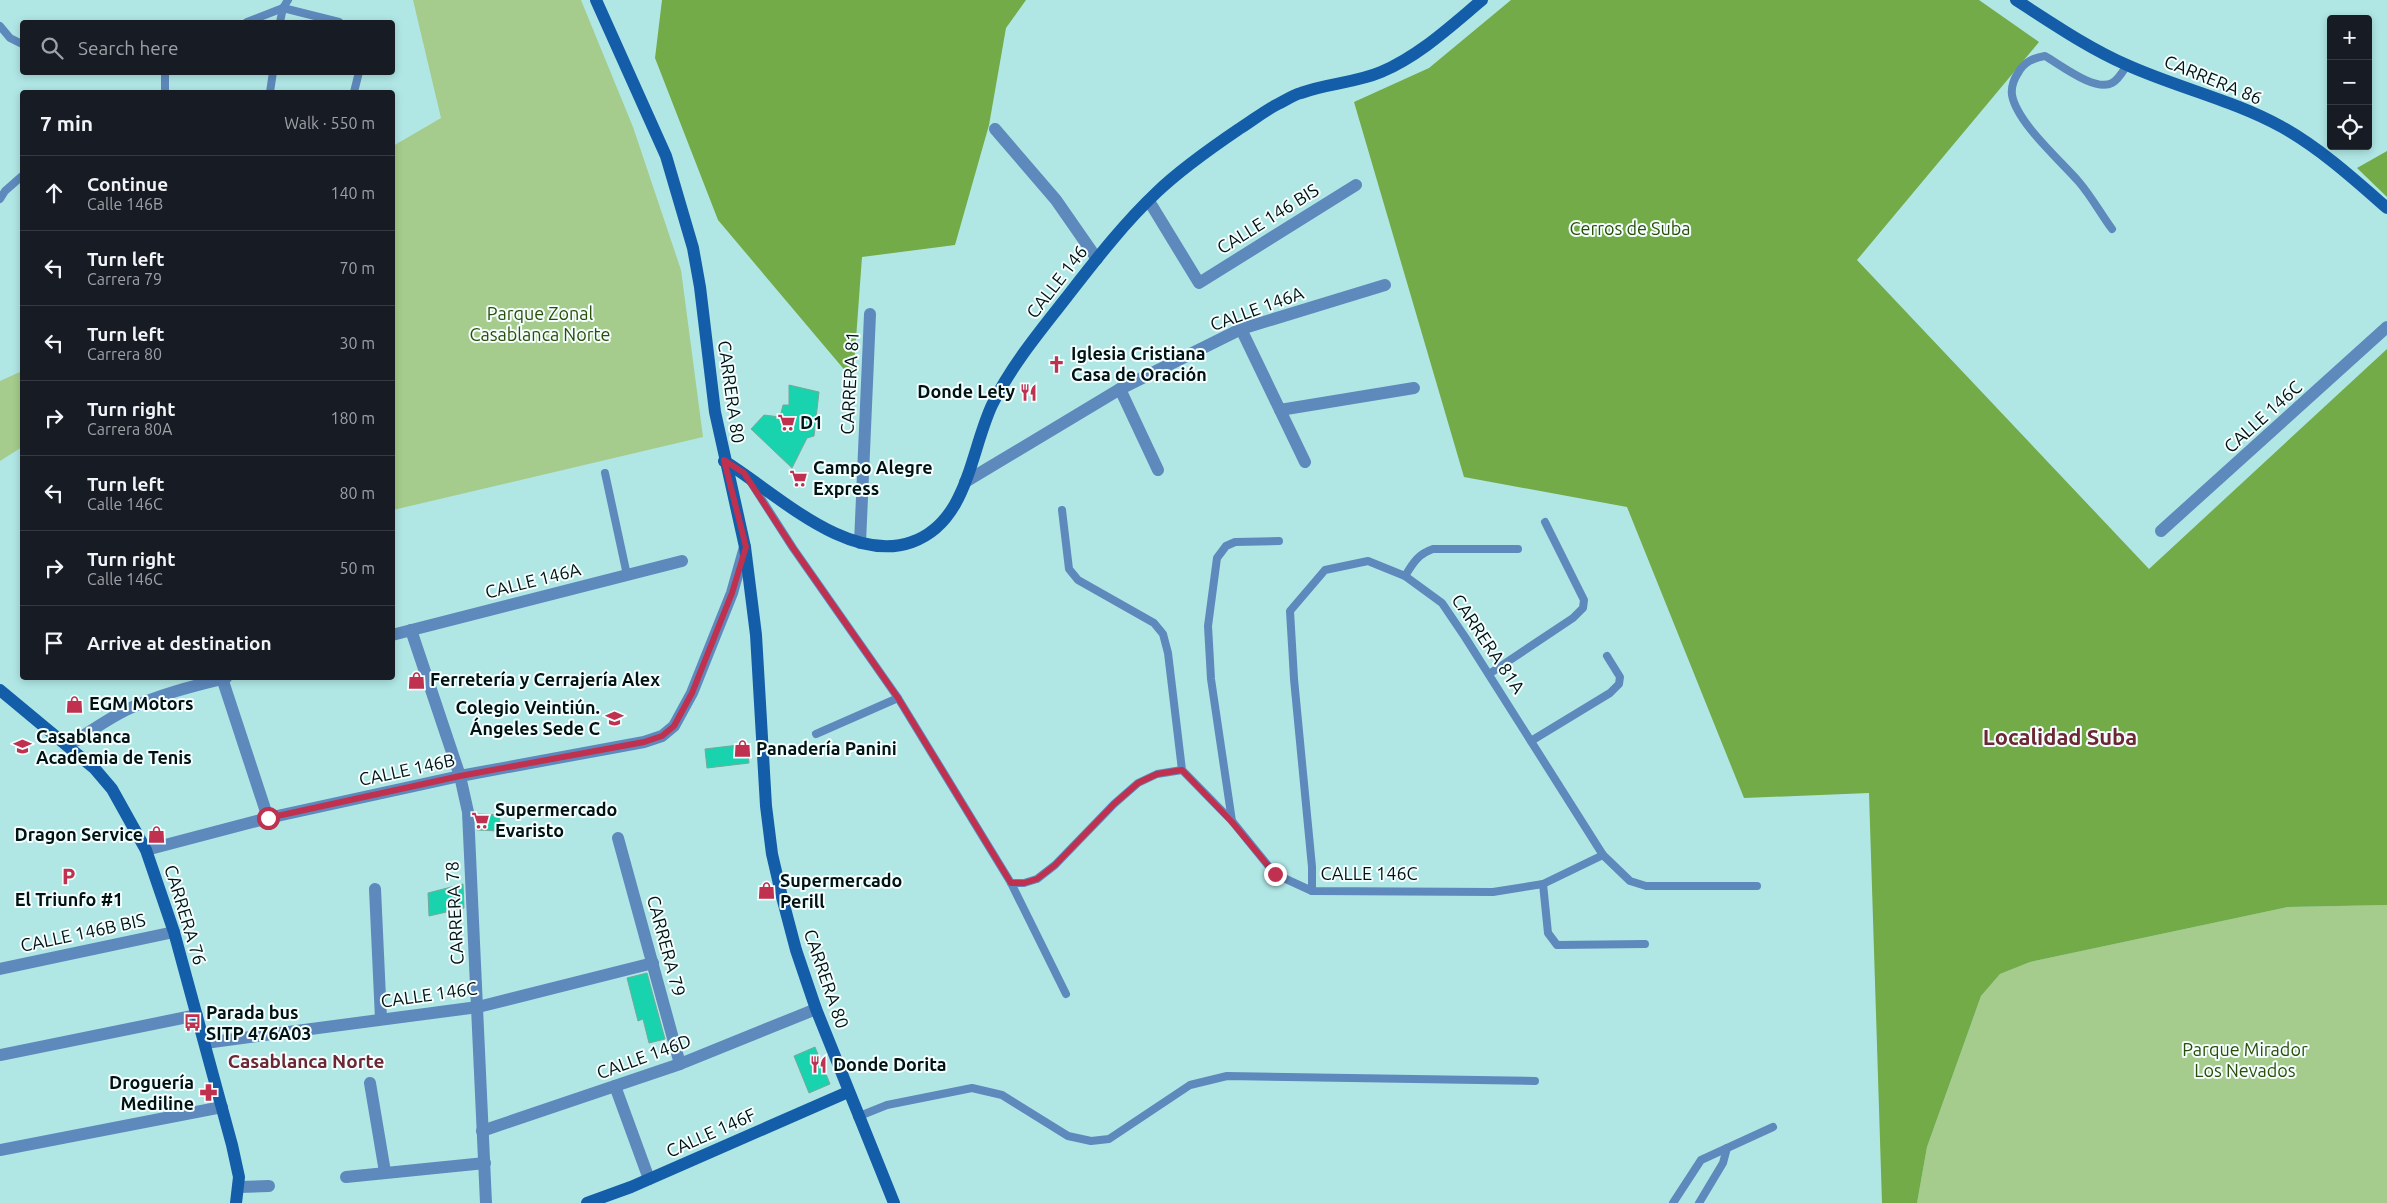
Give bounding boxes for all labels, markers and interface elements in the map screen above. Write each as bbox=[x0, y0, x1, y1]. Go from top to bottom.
map controls bbox=[2327, 15, 2372, 150]
button: + bbox=[2327, 15, 2372, 60]
search box bbox=[20, 20, 395, 75]
icon: search bbox=[38, 34, 66, 62]
text: Search here bbox=[78, 37, 178, 59]
street label: CARRERA 86 bbox=[2162, 50, 2265, 108]
button: − bbox=[2327, 60, 2372, 105]
button: locate bbox=[2327, 105, 2372, 150]
text: 7 min bbox=[40, 111, 93, 135]
text: Walk · 550 m bbox=[284, 114, 375, 132]
text: Continue bbox=[87, 173, 168, 195]
icon: ahead bbox=[40, 179, 68, 207]
street label: CALLE 146 BIS bbox=[1213, 179, 1322, 257]
text: 140 m bbox=[330, 184, 375, 202]
text: Calle 146B bbox=[87, 195, 163, 213]
park label: Cerros de Suba bbox=[1569, 218, 1691, 238]
street label: CALLE 146 bbox=[1022, 241, 1091, 321]
text: Turn left bbox=[87, 248, 165, 270]
icon: left bbox=[40, 254, 68, 282]
text: 70 m bbox=[339, 259, 375, 277]
text: Carrera 79 bbox=[87, 270, 162, 288]
street label: CALLE 146A bbox=[1207, 282, 1306, 334]
park label: Parque Zonal Casablanca Norte bbox=[469, 303, 611, 344]
text: Turn left bbox=[87, 323, 165, 345]
icon: left bbox=[40, 329, 68, 357]
street label: CARRERA 81 bbox=[836, 331, 862, 435]
text: 30 m bbox=[339, 334, 375, 352]
street label: CARRERA 80 bbox=[715, 339, 749, 445]
place label: Iglesia Cristiana Casa de Oración bbox=[1071, 343, 1207, 384]
text: Carrera 80 bbox=[87, 345, 162, 363]
church icon: Iglesia Cristiana Casa de Oración bbox=[1047, 354, 1067, 374]
street label: CALLE 146C bbox=[2220, 376, 2305, 456]
place label: Donde Lety bbox=[917, 381, 1015, 401]
restaurant icon: Donde Lety bbox=[1019, 382, 1039, 402]
text: Turn right bbox=[87, 398, 175, 420]
icon: right bbox=[40, 404, 68, 432]
text: 180 m bbox=[330, 409, 375, 427]
place label: D1 bbox=[800, 412, 823, 432]
supermarket icon: D1 bbox=[776, 413, 796, 433]
text: Carrera 80A bbox=[87, 420, 172, 438]
place label: Campo Alegre Express bbox=[813, 457, 933, 498]
supermarket icon: Campo Alegre Express bbox=[789, 468, 809, 488]
text: Turn left bbox=[87, 473, 165, 495]
icon: left bbox=[40, 479, 68, 507]
text: 80 m bbox=[339, 484, 375, 502]
text: Calle 146C bbox=[87, 495, 163, 513]
text: Turn right bbox=[87, 548, 175, 570]
icon: right bbox=[40, 554, 68, 582]
street label: CALLE 146A bbox=[483, 558, 583, 602]
text: 50 m bbox=[339, 559, 375, 577]
text: Calle 146C bbox=[87, 570, 163, 588]
street label: CARRERA 81A bbox=[1448, 590, 1530, 697]
icon: arrive bbox=[40, 629, 68, 657]
text: Arrive at destination bbox=[87, 632, 272, 654]
place label: Ferretería y Cerrajería Alex bbox=[430, 669, 660, 689]
shop icon: Ferretería y Cerrajería Alex bbox=[406, 670, 426, 690]
place label: EGM Motors bbox=[89, 693, 193, 713]
shop icon: EGM Motors bbox=[65, 694, 85, 714]
place label: Colegio Veintiún. Ángeles Sede C bbox=[455, 697, 600, 738]
school or university icon: Colegio Veintiún. Ángeles Sede C bbox=[604, 708, 624, 728]
district label: Localidad Suba bbox=[1983, 724, 2137, 749]
place label: Casablanca Academia de Tenis bbox=[36, 726, 192, 767]
school or university icon: Casablanca Academia de Tenis bbox=[12, 737, 32, 757]
place label: Panadería Panini bbox=[756, 738, 897, 758]
shop icon: Panadería Panini bbox=[732, 739, 752, 759]
street label: CALLE 146B bbox=[357, 749, 457, 789]
place label: Supermercado Evaristo bbox=[495, 799, 617, 840]
route start bbox=[257, 807, 280, 830]
supermarket icon: Supermercado Evaristo bbox=[471, 810, 491, 830]
place label: Dragon Service bbox=[15, 824, 143, 844]
shop icon: Dragon Service bbox=[147, 825, 167, 845]
street label: CARRERA 78 bbox=[441, 861, 467, 965]
street label: CARRERA 76 bbox=[161, 862, 211, 967]
route end bbox=[1264, 863, 1287, 886]
street label: CALLE 146C bbox=[1320, 863, 1418, 883]
parking icon: El Triunfo #1 bbox=[59, 867, 79, 887]
place label: Supermercado Perill bbox=[780, 870, 902, 911]
shop icon: Supermercado Perill bbox=[756, 881, 776, 901]
place label: El Triunfo #1 bbox=[15, 889, 123, 909]
street label: CARRERA 79 bbox=[644, 893, 690, 998]
street label: CALLE 146B BIS bbox=[19, 909, 147, 955]
street label: CARRERA 80 bbox=[801, 926, 853, 1031]
street label: CALLE 146C bbox=[379, 977, 478, 1011]
place label: Parada bus SITP 476A03 bbox=[206, 1002, 312, 1043]
bus stop icon: Parada bus SITP 476A03 bbox=[182, 1013, 202, 1033]
street label: CALLE 146D bbox=[594, 1030, 694, 1082]
park label: Parque Mirador Los Nevados bbox=[2182, 1039, 2308, 1080]
district label: Casablanca Norte bbox=[228, 1050, 384, 1072]
place label: Donde Dorita bbox=[833, 1054, 947, 1074]
restaurant icon: Donde Dorita bbox=[809, 1055, 829, 1075]
place label: Droguería Mediline bbox=[109, 1072, 194, 1113]
pharmacy icon: Droguería Mediline bbox=[198, 1083, 218, 1103]
street label: CALLE 146F bbox=[663, 1104, 758, 1161]

